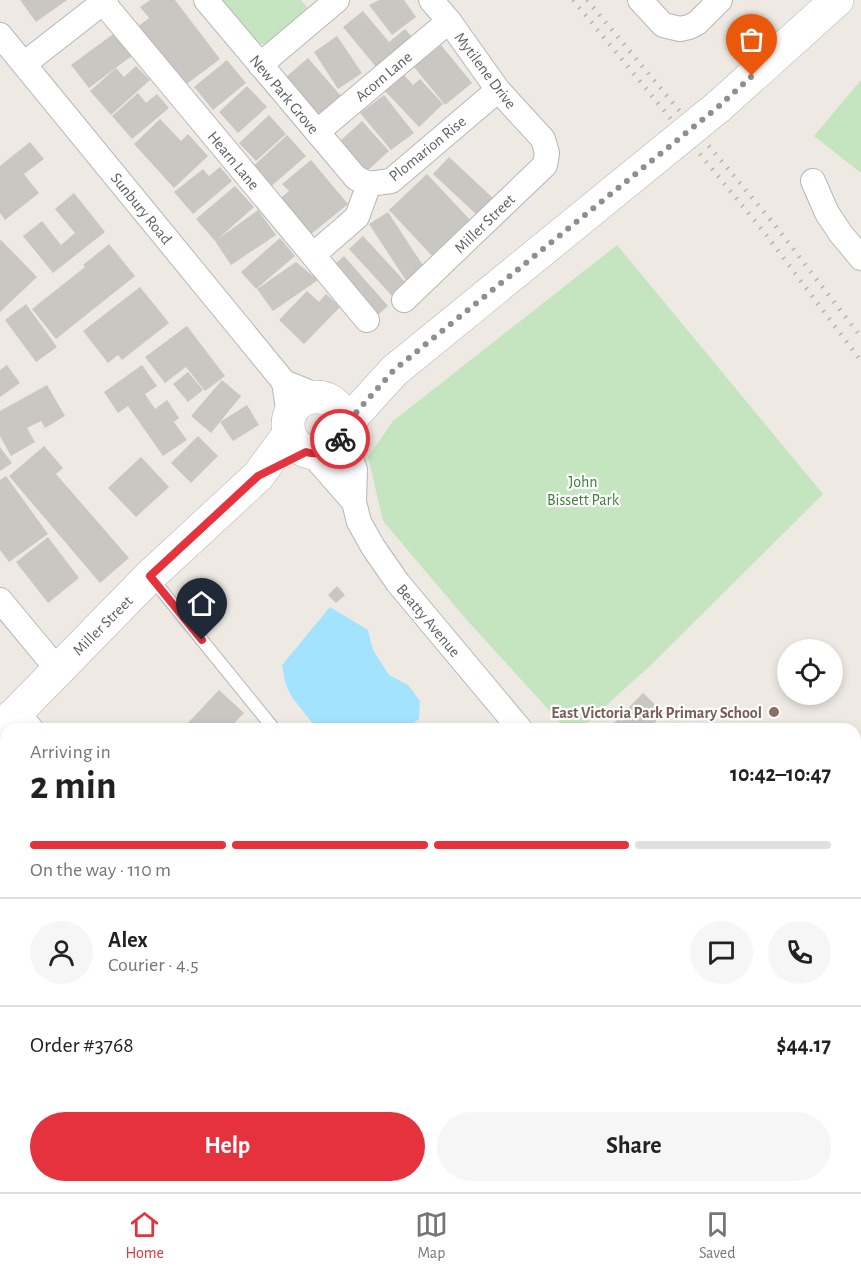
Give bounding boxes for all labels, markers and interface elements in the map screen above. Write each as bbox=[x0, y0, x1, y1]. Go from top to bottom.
pin bbox=[726, 14, 777, 76]
icon: bag bbox=[735, 23, 768, 56]
street label: Mytilene Drive bbox=[451, 29, 519, 112]
street label: Acorn Lane bbox=[352, 49, 415, 105]
street label: New Park Grove bbox=[247, 52, 322, 137]
street label: Plomarion Rise bbox=[386, 113, 469, 184]
street label: Hearn Lane bbox=[204, 128, 262, 193]
street label: Sunbury Road bbox=[107, 170, 175, 248]
street label: Miller Street bbox=[451, 191, 518, 256]
courier bbox=[310, 409, 370, 469]
icon: bike bbox=[324, 423, 357, 456]
park label: John Bissett Park bbox=[547, 474, 620, 508]
pin bbox=[176, 578, 227, 640]
street label: Beatty Avenue bbox=[393, 581, 463, 661]
icon: home bbox=[185, 587, 218, 620]
street label: Miller Street bbox=[70, 593, 136, 659]
map controls bbox=[777, 639, 843, 705]
button: locate bbox=[777, 639, 843, 705]
place label: East Victoria Park Primary School bbox=[551, 705, 762, 722]
marker: East Victoria Park Primary School bbox=[767, 705, 781, 719]
text: Arriving in bbox=[30, 742, 111, 762]
text: 10:42–10:47 bbox=[730, 763, 831, 785]
text: 2 min bbox=[30, 767, 117, 806]
text: On the way · 110 m bbox=[30, 860, 171, 880]
button: person bbox=[30, 921, 93, 984]
button: chat bbox=[690, 921, 753, 984]
button: phone bbox=[768, 921, 831, 984]
text: Alex bbox=[108, 929, 148, 951]
text: Courier · 4.5 bbox=[108, 955, 199, 975]
text: Order #3768 bbox=[30, 1034, 134, 1056]
text: $44.17 bbox=[777, 1034, 831, 1056]
button: Help bbox=[30, 1112, 425, 1181]
button: Share bbox=[437, 1112, 831, 1181]
tab: Home bbox=[125, 1208, 164, 1263]
tab: Map bbox=[415, 1208, 448, 1263]
tab: Saved bbox=[699, 1208, 736, 1263]

